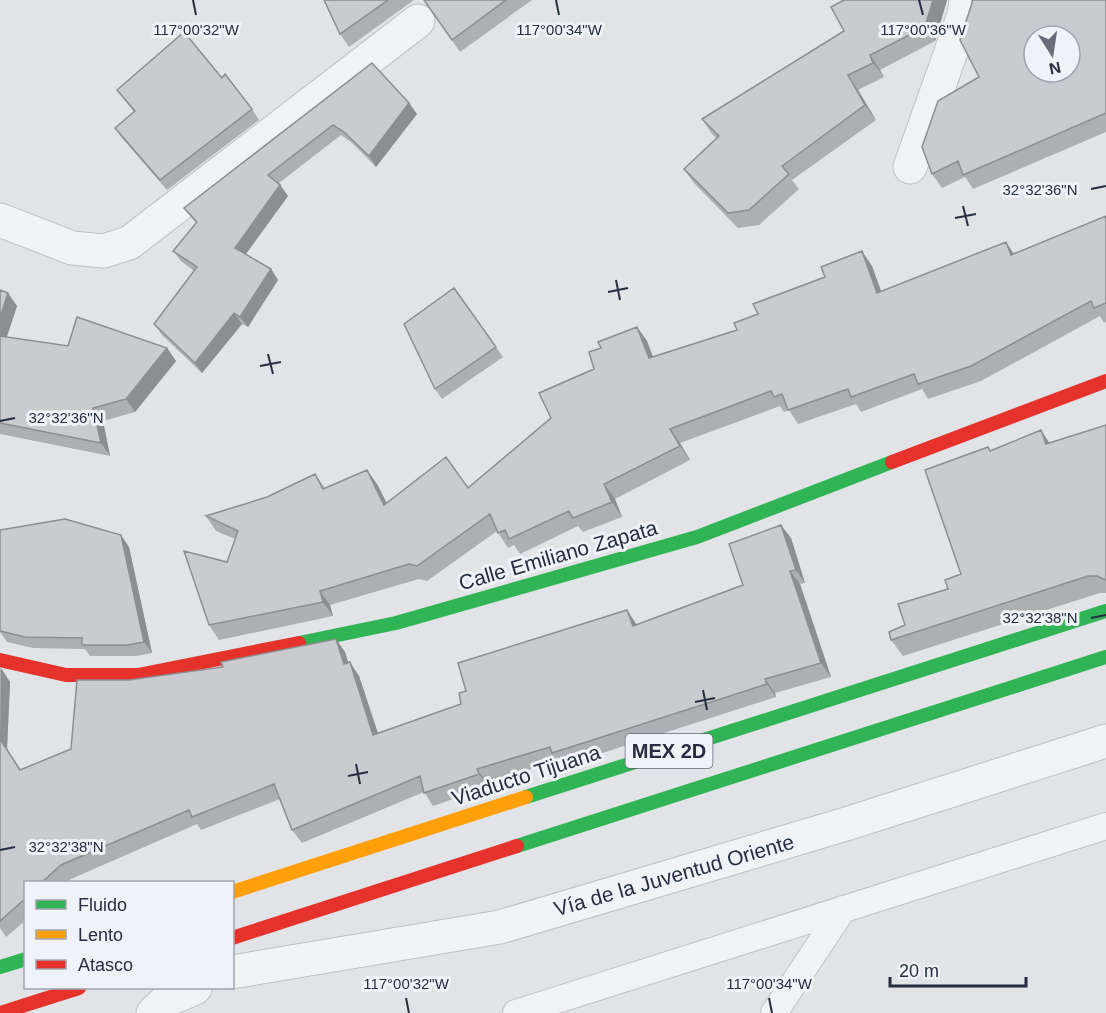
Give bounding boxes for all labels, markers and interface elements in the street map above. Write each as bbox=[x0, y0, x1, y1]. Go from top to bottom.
text: 117°00'32"W bbox=[153, 21, 240, 38]
text: 117°00'34"W bbox=[516, 21, 603, 38]
text: 117°00'36"W bbox=[880, 21, 967, 38]
north arrow bbox=[1022, 24, 1082, 84]
text: N bbox=[1048, 59, 1062, 78]
text: 32°32'36"N bbox=[1002, 181, 1078, 198]
text: 32°32'36"N bbox=[28, 409, 104, 426]
street label: Calle Emiliano Zapata bbox=[456, 516, 660, 594]
text: 32°32'38"N bbox=[1002, 609, 1078, 626]
road number: MEX 2D bbox=[626, 734, 712, 768]
street label: Viaducto Tijuana bbox=[449, 740, 604, 810]
street label: Vía de la Juventud Oriente bbox=[551, 830, 797, 920]
text: 32°32'38"N bbox=[28, 838, 104, 855]
legend bbox=[24, 881, 234, 989]
text: Fluido bbox=[78, 895, 127, 915]
text: Lento bbox=[78, 925, 123, 945]
scale bar bbox=[890, 950, 1026, 988]
text: Atasco bbox=[78, 955, 133, 975]
text: 20 m bbox=[899, 961, 939, 981]
text: 117°00'32"W bbox=[363, 975, 450, 992]
text: 117°00'34"W bbox=[726, 975, 813, 992]

